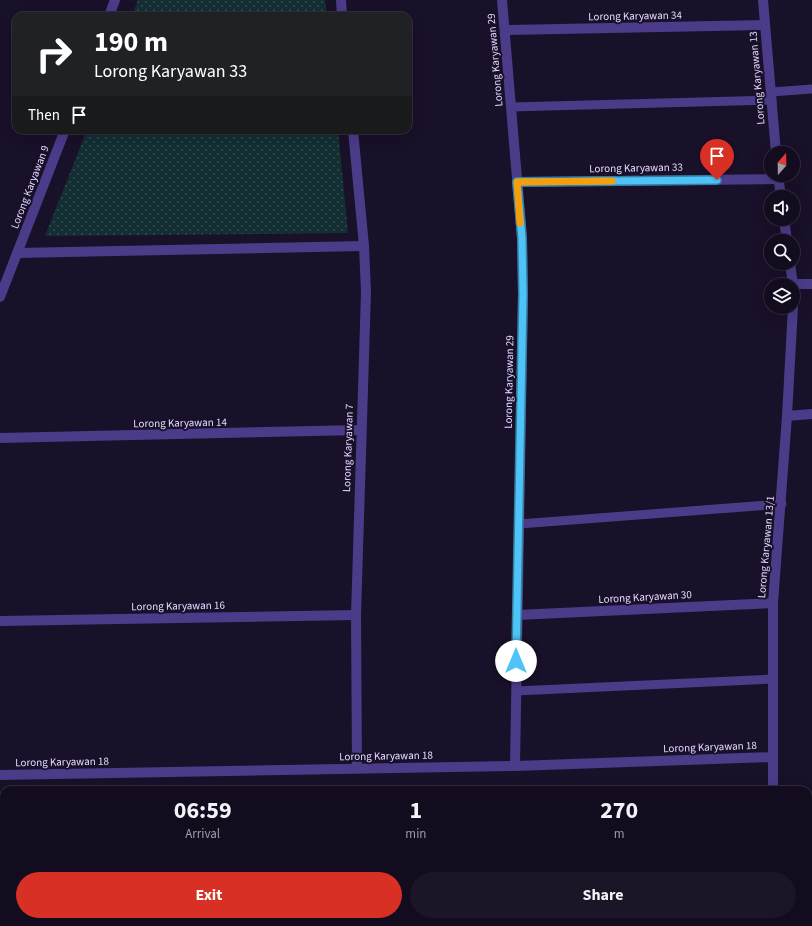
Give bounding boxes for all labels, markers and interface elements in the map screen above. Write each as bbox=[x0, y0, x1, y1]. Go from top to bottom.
street label: Lorong Karyawan 34 bbox=[588, 8, 682, 24]
street label: Lorong Karyawan 29 bbox=[483, 13, 507, 107]
text: 190 m bbox=[94, 22, 168, 62]
icon: right bbox=[28, 28, 80, 80]
street label: Lorong Karyawan 13 bbox=[745, 31, 769, 125]
text: Lorong Karyawan 33 bbox=[94, 59, 247, 84]
icon: arrive bbox=[68, 104, 90, 126]
text: Then bbox=[28, 105, 60, 126]
pin bbox=[700, 139, 734, 180]
street label: Lorong Karyawan 9 bbox=[7, 143, 53, 231]
icon: arrive bbox=[706, 145, 728, 167]
north arrow bbox=[764, 146, 800, 182]
map controls bbox=[764, 146, 800, 314]
street label: Lorong Karyawan 33 bbox=[589, 160, 683, 176]
button: sound bbox=[764, 190, 800, 226]
button: search bbox=[764, 234, 800, 270]
button: layers bbox=[764, 278, 800, 314]
street label: Lorong Karyawan 29 bbox=[501, 335, 517, 429]
street label: Lorong Karyawan 7 bbox=[339, 404, 357, 492]
street label: Lorong Karyawan 14 bbox=[133, 415, 227, 431]
street label: Lorong Karyawan 13/1 bbox=[754, 495, 778, 599]
street label: Lorong Karyawan 30 bbox=[598, 587, 692, 607]
street label: Lorong Karyawan 16 bbox=[131, 598, 225, 614]
position arrow bbox=[495, 640, 537, 682]
street label: Lorong Karyawan 18 bbox=[663, 738, 758, 756]
street label: Lorong Karyawan 18 bbox=[339, 748, 433, 764]
street label: Lorong Karyawan 18 bbox=[15, 754, 109, 770]
text: 06:59 bbox=[174, 793, 232, 828]
text: 1 bbox=[410, 793, 422, 828]
text: 270 bbox=[600, 793, 638, 828]
text: Arrival bbox=[185, 825, 220, 843]
text: min bbox=[405, 825, 426, 843]
text: m bbox=[614, 825, 625, 843]
button: Exit bbox=[16, 872, 402, 918]
button: Share bbox=[410, 872, 796, 918]

